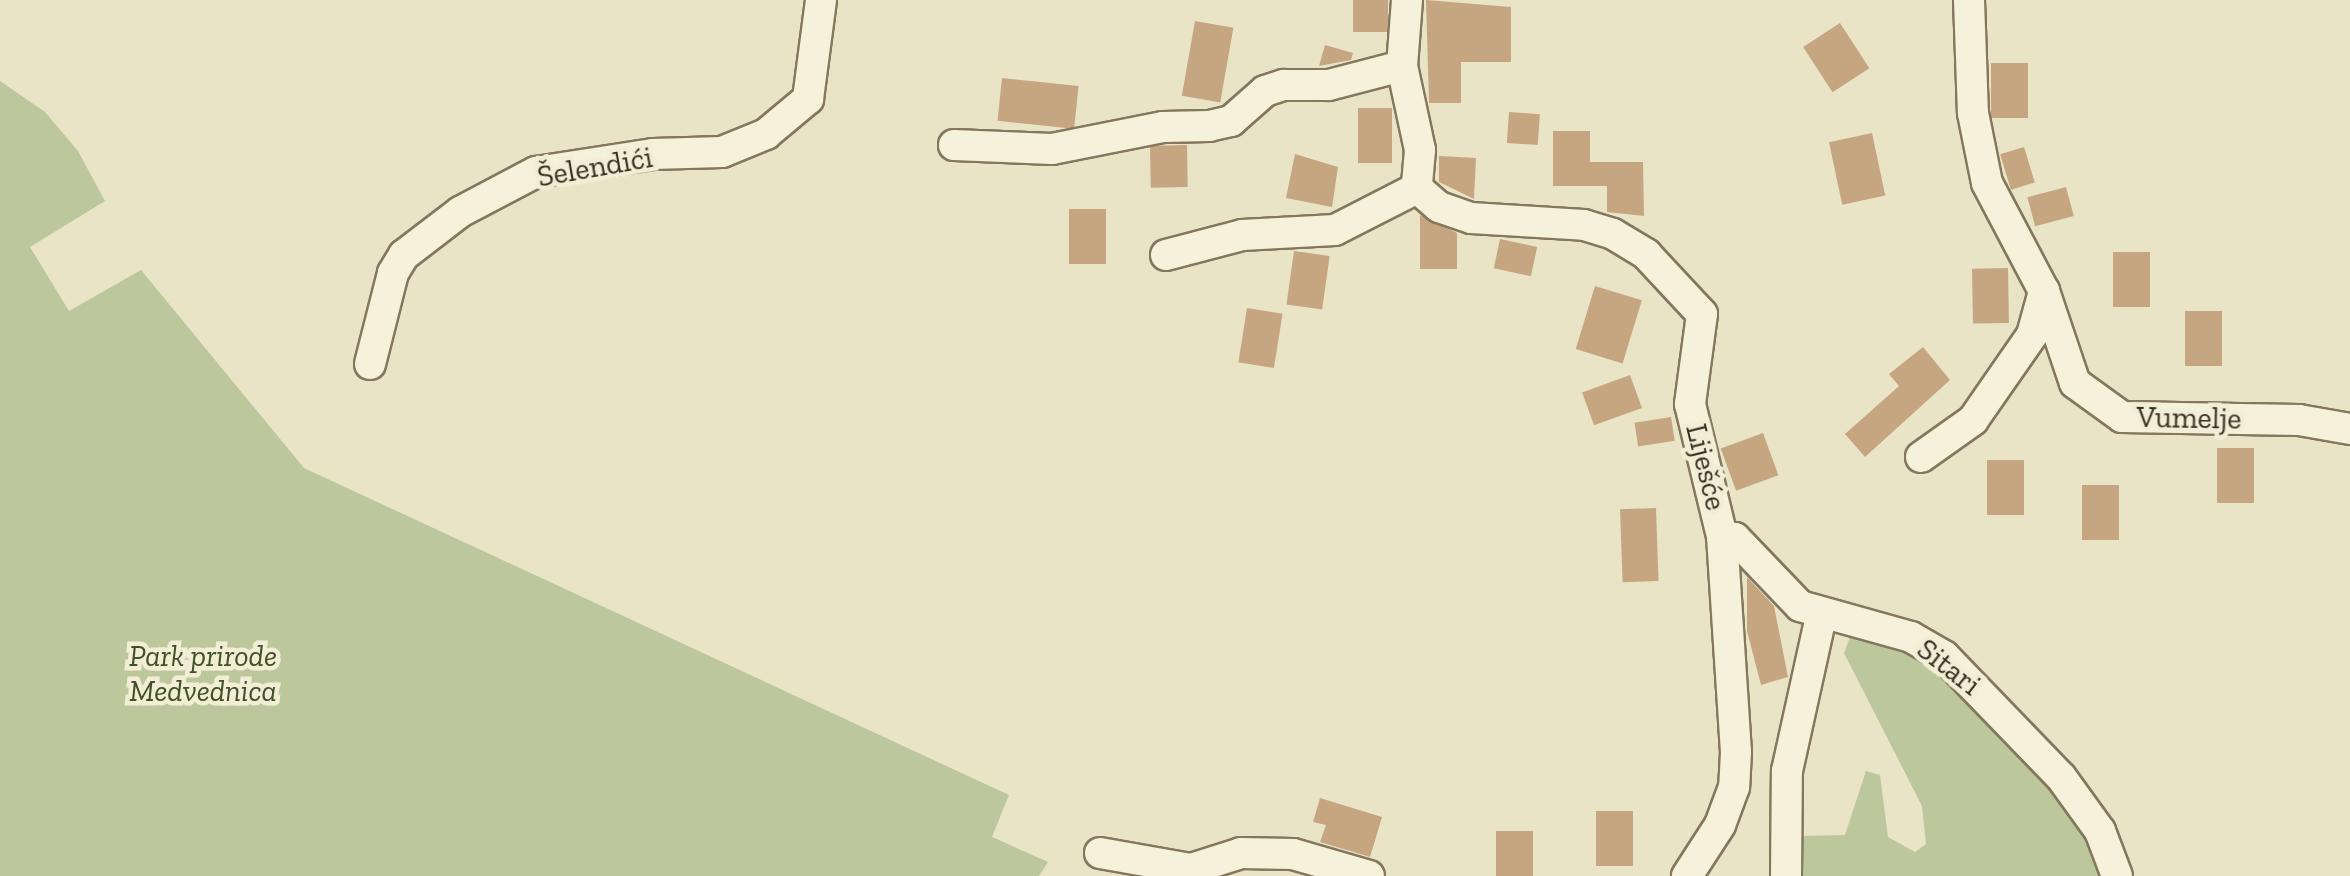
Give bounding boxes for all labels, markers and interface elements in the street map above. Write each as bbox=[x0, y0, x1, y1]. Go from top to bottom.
street label: Šelendići bbox=[535, 139, 655, 195]
street label: Vumelje bbox=[2136, 399, 2242, 437]
street label: Liješće bbox=[1678, 420, 1734, 514]
street label: Sitari bbox=[1910, 631, 1988, 703]
park label: Park prirode Medvednica bbox=[129, 638, 277, 708]

